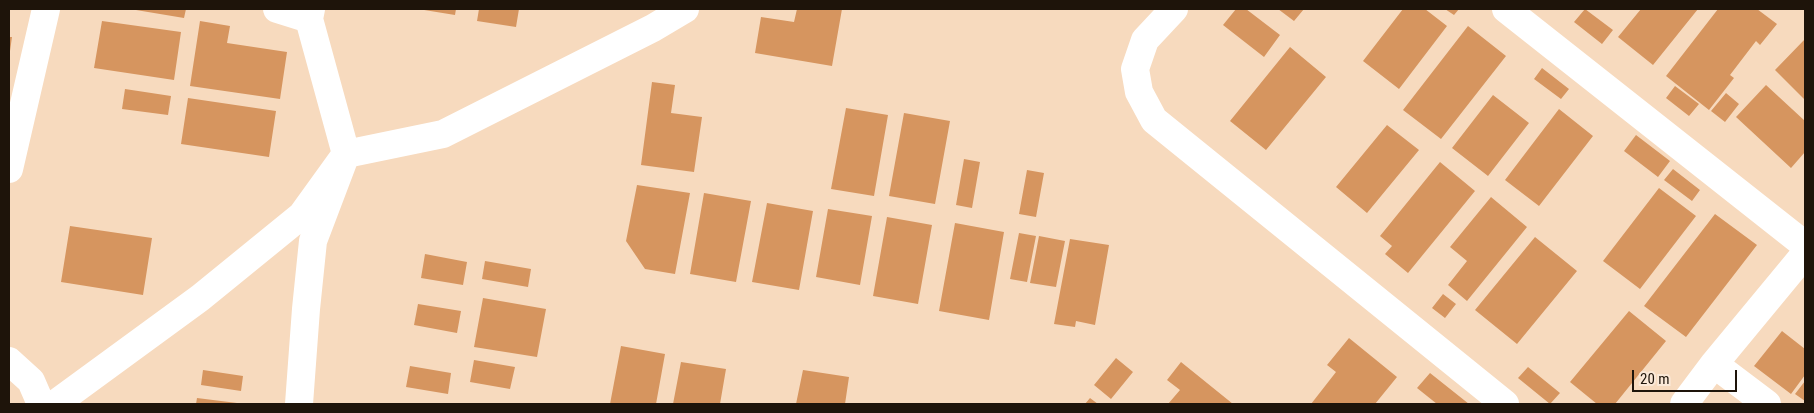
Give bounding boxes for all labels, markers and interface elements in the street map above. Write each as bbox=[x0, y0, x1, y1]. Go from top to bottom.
scale bar bbox=[1634, 360, 1739, 392]
text: 20 m bbox=[1640, 370, 1670, 388]

